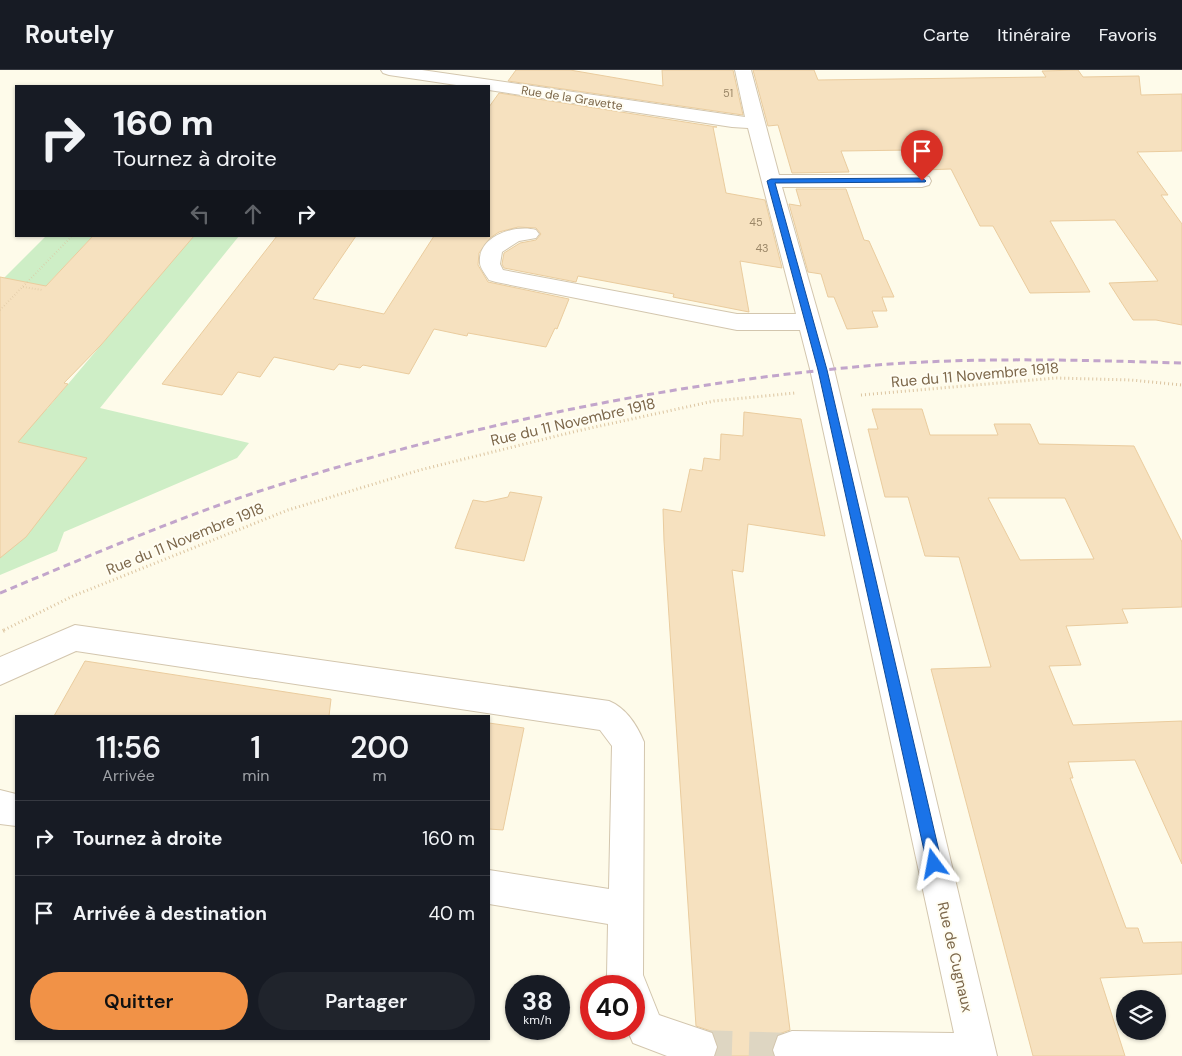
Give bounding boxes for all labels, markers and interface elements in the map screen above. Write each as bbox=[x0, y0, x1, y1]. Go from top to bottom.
text: Routely bbox=[25, 19, 114, 50]
text: Carte bbox=[923, 23, 969, 47]
text: Itinéraire bbox=[997, 23, 1071, 47]
text: Favoris bbox=[1099, 23, 1157, 47]
street label: Rue de la Gravette bbox=[520, 82, 624, 114]
house number: 51 bbox=[723, 86, 733, 100]
text: 160 m bbox=[113, 100, 214, 146]
icon: right bbox=[30, 105, 95, 170]
pin bbox=[901, 130, 943, 181]
icon: arrive bbox=[908, 137, 936, 165]
text: Tournez à droite bbox=[113, 144, 277, 173]
icon: left bbox=[186, 200, 214, 228]
icon: ahead bbox=[239, 200, 267, 228]
icon: right bbox=[292, 200, 320, 228]
house number: 45 bbox=[749, 215, 763, 229]
house number: 43 bbox=[755, 241, 769, 255]
street label: Rue du 11 Novembre 1918 bbox=[890, 358, 1060, 392]
street label: Rue du 11 Novembre 1918 bbox=[489, 393, 657, 451]
street label: Rue du 11 Novembre 1918 bbox=[103, 498, 267, 580]
text: 11:56 bbox=[96, 728, 161, 767]
text: 1 bbox=[251, 728, 261, 767]
text: 200 bbox=[350, 728, 409, 767]
text: Arrivée bbox=[102, 765, 155, 786]
text: min bbox=[242, 765, 269, 786]
text: m bbox=[373, 765, 387, 786]
icon: right bbox=[30, 824, 58, 852]
text: Tournez à droite bbox=[73, 826, 223, 851]
text: 160 m bbox=[422, 826, 475, 851]
position arrow bbox=[907, 837, 959, 889]
icon: arrive bbox=[30, 899, 58, 927]
street label: Rue de Cugnaux bbox=[933, 900, 978, 1015]
text: Arrivée à destination bbox=[73, 901, 267, 926]
text: 40 m bbox=[428, 901, 475, 926]
button: Quitter bbox=[30, 972, 248, 1030]
button: Partager bbox=[258, 972, 475, 1030]
speed limit sign: 40 bbox=[580, 975, 645, 1040]
text: 38 bbox=[522, 985, 553, 1018]
map controls bbox=[1116, 990, 1166, 1040]
button: layers bbox=[1116, 990, 1166, 1040]
text: km/h bbox=[523, 1012, 552, 1028]

